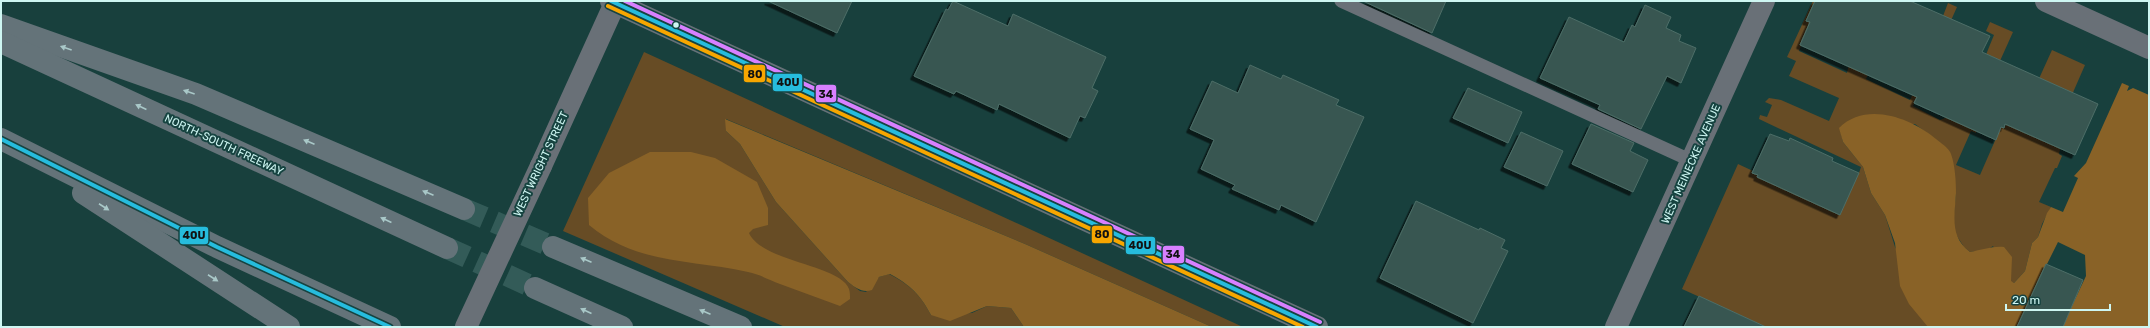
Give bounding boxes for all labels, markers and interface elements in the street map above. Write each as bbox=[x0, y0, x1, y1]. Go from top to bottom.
unlabelled marker bbox=[671, 20, 681, 30]
one-way arrow bbox=[60, 45, 72, 51]
line badge: 80 bbox=[743, 64, 766, 83]
text: 80 bbox=[748, 68, 762, 81]
line badge: 40U bbox=[772, 73, 803, 92]
text: 40U bbox=[777, 76, 800, 89]
line badge: 34 bbox=[815, 84, 837, 103]
one-way arrow bbox=[183, 88, 195, 94]
text: 34 bbox=[819, 88, 834, 101]
street label: WEST MEINECKE AVENUE bbox=[1659, 102, 1723, 226]
one-way arrow bbox=[134, 103, 146, 109]
street label: WEST WRIGHT STREET bbox=[511, 109, 571, 218]
street label: NORTH-SOUTH FREEWAY bbox=[163, 112, 285, 178]
one-way arrow bbox=[302, 139, 314, 145]
one-way arrow bbox=[422, 190, 434, 196]
one-way arrow bbox=[99, 203, 109, 211]
one-way arrow bbox=[380, 217, 391, 223]
line badge: 80 bbox=[1091, 225, 1113, 244]
line badge: 40U bbox=[179, 226, 209, 245]
text: 80 bbox=[1095, 228, 1109, 241]
text: 40U bbox=[183, 229, 206, 242]
line badge: 40U bbox=[1125, 236, 1156, 255]
text: 40U bbox=[1129, 239, 1152, 252]
line badge: 34 bbox=[1162, 245, 1185, 264]
text: 34 bbox=[1166, 248, 1181, 261]
one-way arrow bbox=[579, 257, 591, 263]
one-way arrow bbox=[208, 274, 218, 282]
scale bar bbox=[2006, 286, 2110, 312]
text: 20 m bbox=[2012, 293, 2040, 307]
one-way arrow bbox=[581, 308, 592, 314]
one-way arrow bbox=[699, 308, 711, 315]

